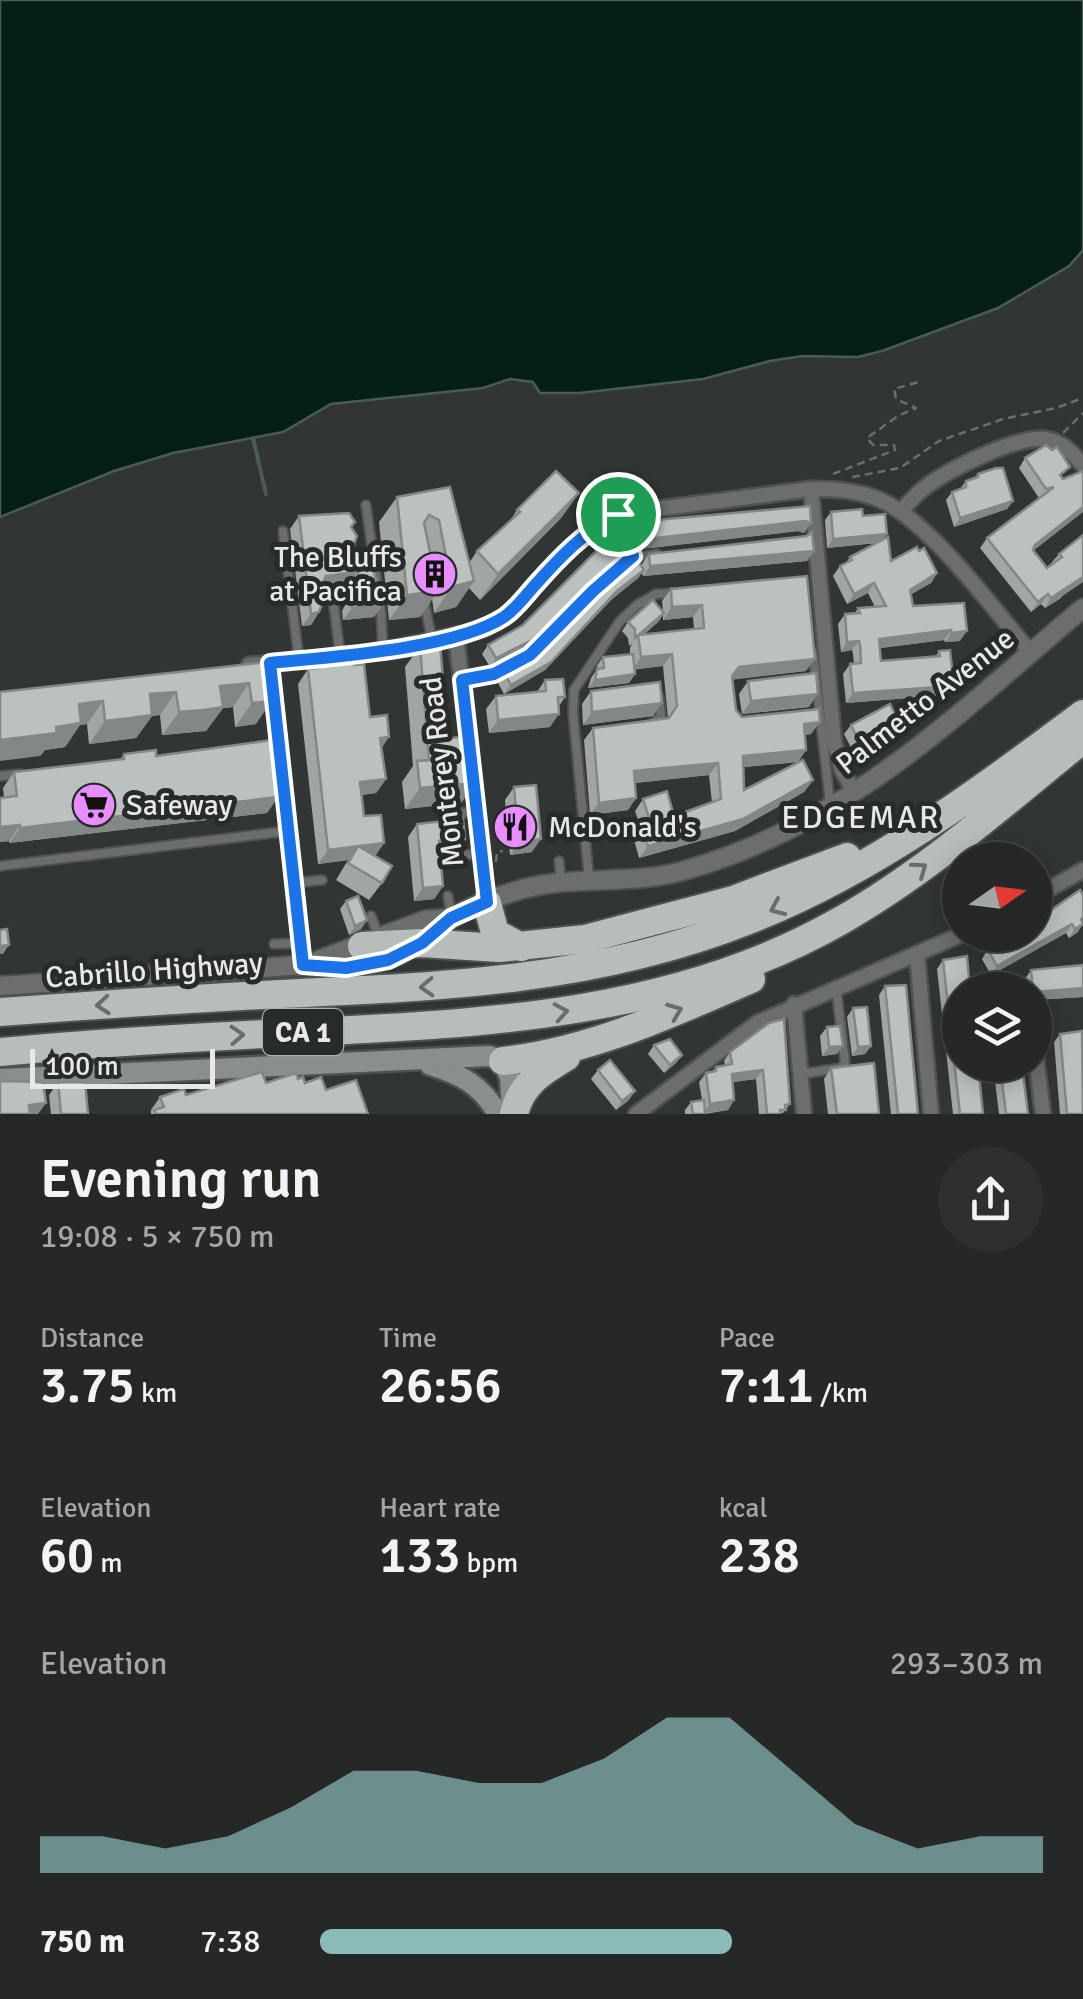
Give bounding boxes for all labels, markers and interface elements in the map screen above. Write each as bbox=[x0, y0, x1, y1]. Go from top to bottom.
pin bbox=[576, 472, 661, 557]
icon: arrive bbox=[591, 487, 646, 542]
place label: The Bluffs at Pacifica bbox=[269, 539, 402, 610]
building icon: The Bluffs at Pacifica bbox=[412, 551, 458, 597]
street label: Palmetto Avenue bbox=[829, 620, 1022, 782]
street label: Monterey Road bbox=[412, 675, 473, 869]
supermarket icon: Safeway bbox=[71, 782, 117, 828]
place label: Safeway bbox=[126, 787, 233, 824]
district label: EDGEMAR bbox=[781, 798, 941, 837]
restaurant icon: McDonald's bbox=[492, 804, 538, 850]
place label: McDonald's bbox=[548, 809, 697, 846]
north arrow bbox=[942, 842, 1052, 952]
map controls bbox=[942, 842, 1052, 1082]
one-way arrow bbox=[909, 863, 927, 881]
one-way arrow bbox=[769, 896, 787, 916]
street label: Cabrillo Highway bbox=[44, 944, 264, 997]
button: layers bbox=[942, 972, 1052, 1082]
one-way arrow bbox=[419, 976, 435, 997]
one-way arrow bbox=[94, 993, 110, 1015]
one-way arrow bbox=[553, 1002, 569, 1023]
one-way arrow bbox=[665, 1002, 683, 1022]
road number: CA 1 bbox=[263, 1009, 343, 1055]
one-way arrow bbox=[229, 1025, 245, 1046]
scale bar bbox=[30, 1044, 215, 1088]
text: 100 m bbox=[45, 1049, 119, 1083]
text: Evening run bbox=[40, 1145, 321, 1213]
button: share bbox=[938, 1147, 1043, 1252]
text: 19:08 · 5 × 750 m bbox=[40, 1217, 275, 1256]
text: Distance bbox=[40, 1321, 144, 1355]
text: Time bbox=[379, 1321, 437, 1355]
text: Pace bbox=[719, 1321, 775, 1355]
text: 3.75 bbox=[40, 1355, 135, 1417]
text: 26:56 bbox=[379, 1355, 501, 1417]
text: 7:11 bbox=[719, 1355, 814, 1417]
text: km bbox=[135, 1376, 177, 1410]
text: /km bbox=[814, 1376, 868, 1410]
text: Elevation bbox=[40, 1491, 152, 1525]
text: Heart rate bbox=[379, 1491, 501, 1525]
text: kcal bbox=[719, 1491, 768, 1525]
text: 60 bbox=[40, 1525, 94, 1587]
text: 133 bbox=[379, 1525, 460, 1587]
text: 238 bbox=[719, 1525, 800, 1587]
text: m bbox=[94, 1546, 123, 1580]
text: bpm bbox=[460, 1546, 518, 1580]
text: Elevation bbox=[40, 1644, 167, 1683]
text: 293–303 m bbox=[890, 1644, 1043, 1683]
text: 750 m bbox=[40, 1922, 125, 1961]
text: 7:38 bbox=[200, 1922, 260, 1961]

